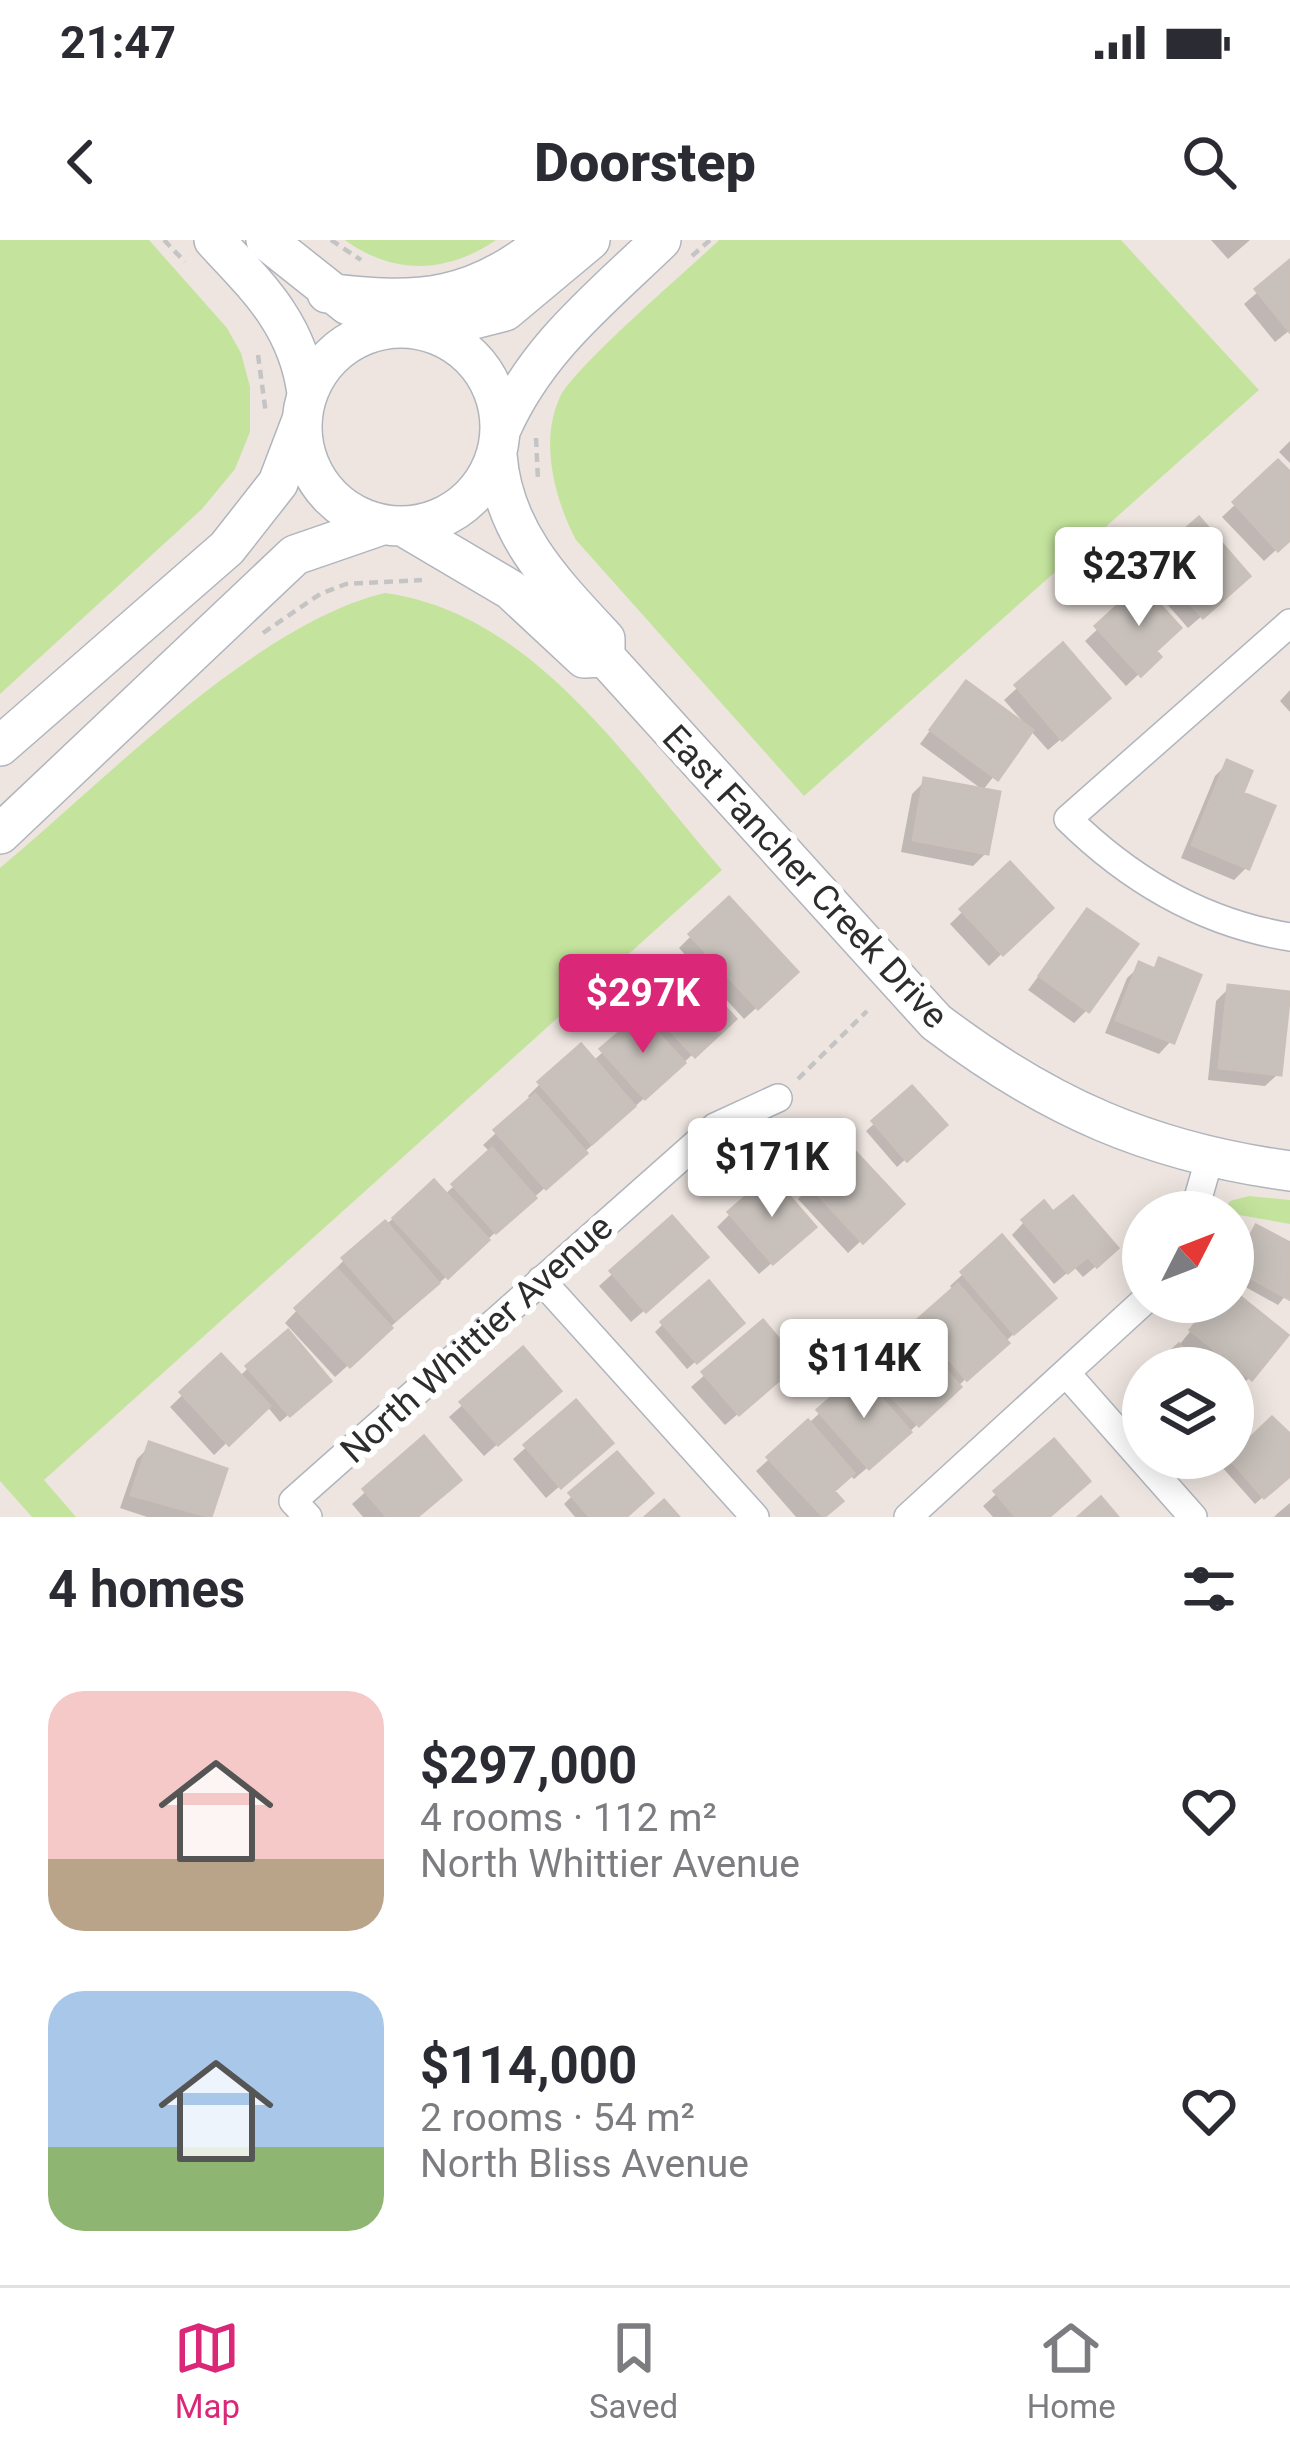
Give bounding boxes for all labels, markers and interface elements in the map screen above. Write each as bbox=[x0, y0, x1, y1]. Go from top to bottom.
text: 21:47 bbox=[60, 16, 176, 69]
icon: back bbox=[48, 129, 114, 195]
icon: search bbox=[1176, 129, 1242, 195]
text: Doorstep bbox=[534, 131, 756, 194]
pin: $237K bbox=[1055, 527, 1223, 629]
text: $237K bbox=[1082, 543, 1196, 589]
street label: East Fancher Creek Drive bbox=[654, 717, 957, 1037]
pin: $297K bbox=[559, 954, 727, 1056]
text: $297K bbox=[586, 970, 700, 1016]
pin: $171K bbox=[688, 1118, 856, 1220]
text: $171K bbox=[715, 1134, 829, 1180]
north arrow bbox=[1122, 1191, 1254, 1323]
map controls bbox=[1122, 1191, 1254, 1479]
street label: North Whittier Avenue bbox=[332, 1206, 621, 1472]
pin: $114K bbox=[780, 1319, 948, 1421]
text: $114K bbox=[807, 1335, 921, 1381]
button: layers bbox=[1122, 1347, 1254, 1479]
icon: filters bbox=[1176, 1556, 1242, 1622]
text: 4 homes bbox=[48, 1560, 245, 1619]
text: $297,000 bbox=[420, 1736, 637, 1795]
icon: home bbox=[144, 1739, 288, 1883]
icon: heart bbox=[1176, 1778, 1242, 1844]
text: 4 rooms · 112 m² bbox=[420, 1795, 717, 1841]
text: North Whittier Avenue bbox=[420, 1841, 800, 1887]
text: $114,000 bbox=[420, 2036, 637, 2095]
icon: home bbox=[144, 2039, 288, 2183]
icon: heart bbox=[1176, 2078, 1242, 2144]
text: 2 rooms · 54 m² bbox=[420, 2095, 695, 2141]
text: North Bliss Avenue bbox=[420, 2141, 749, 2187]
tab: Map bbox=[174, 2315, 240, 2426]
tab: Saved bbox=[589, 2315, 678, 2426]
tab: Home bbox=[1027, 2315, 1116, 2426]

